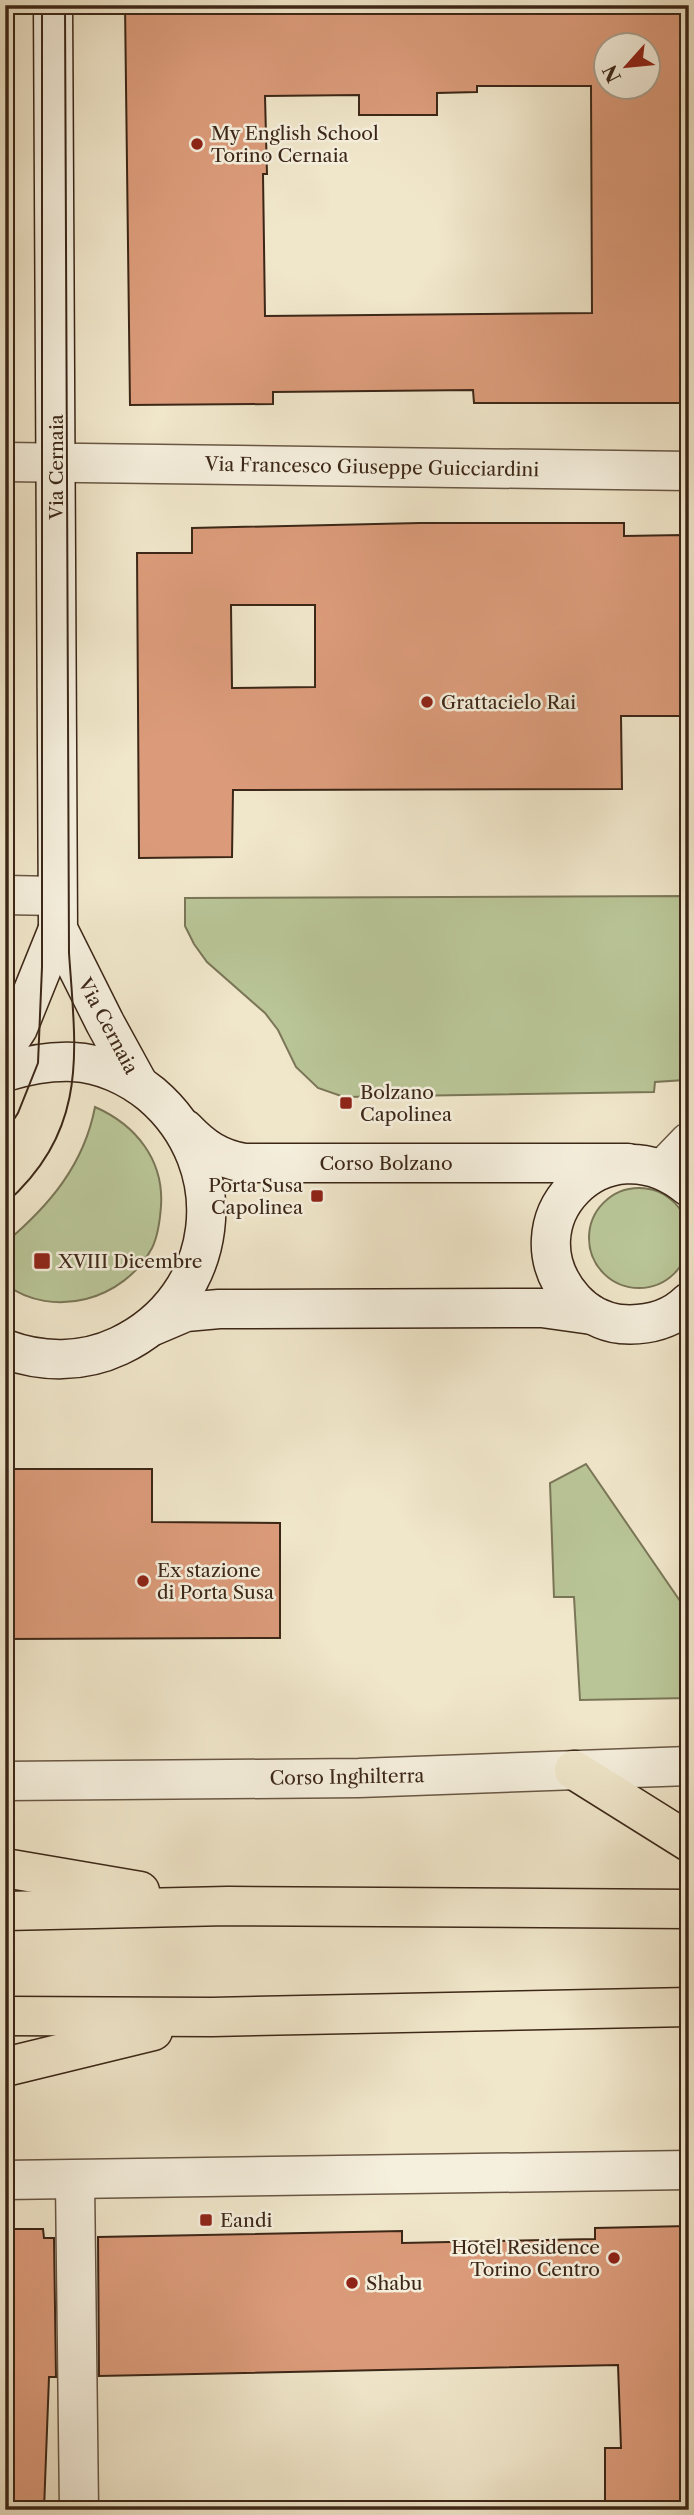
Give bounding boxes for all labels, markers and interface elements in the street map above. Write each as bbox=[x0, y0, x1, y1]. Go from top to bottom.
north arrow bbox=[592, 32, 662, 102]
text: N bbox=[598, 61, 626, 86]
place label: My English School Torino Cernaia bbox=[211, 122, 379, 167]
marker: My English School Torino Cernaia bbox=[189, 136, 205, 152]
street label: Via Cernaia bbox=[45, 414, 68, 521]
street label: Via Francesco Giuseppe Guicciardini bbox=[204, 453, 539, 481]
place label: Grattacielo Rai bbox=[441, 691, 576, 714]
marker: Grattacielo Rai bbox=[419, 694, 435, 710]
street label: Via Cernaia bbox=[73, 973, 143, 1078]
place label: Bolzano Capolinea bbox=[360, 1081, 452, 1126]
marker: Bolzano Capolinea bbox=[338, 1095, 354, 1111]
street label: Corso Bolzano bbox=[319, 1152, 453, 1175]
place label: Porta Susa Capolinea bbox=[208, 1174, 303, 1219]
marker: Porta Susa Capolinea bbox=[309, 1188, 325, 1204]
place label: XVIII Dicembre bbox=[57, 1250, 203, 1273]
marker: XVIII Dicembre bbox=[32, 1251, 52, 1271]
place label: Ex stazione di Porta Susa bbox=[157, 1559, 274, 1604]
marker: Ex stazione di Porta Susa bbox=[135, 1573, 151, 1589]
street label: Corso Inghilterra bbox=[269, 1764, 425, 1790]
place label: Eandi bbox=[220, 2209, 273, 2232]
marker: Eandi bbox=[198, 2212, 214, 2228]
place label: Hotel Residence Torino Centro bbox=[451, 2236, 600, 2281]
marker: Hotel Residence Torino Centro bbox=[606, 2250, 622, 2266]
place label: Shabu bbox=[366, 2272, 423, 2295]
marker: Shabu bbox=[344, 2275, 360, 2291]

